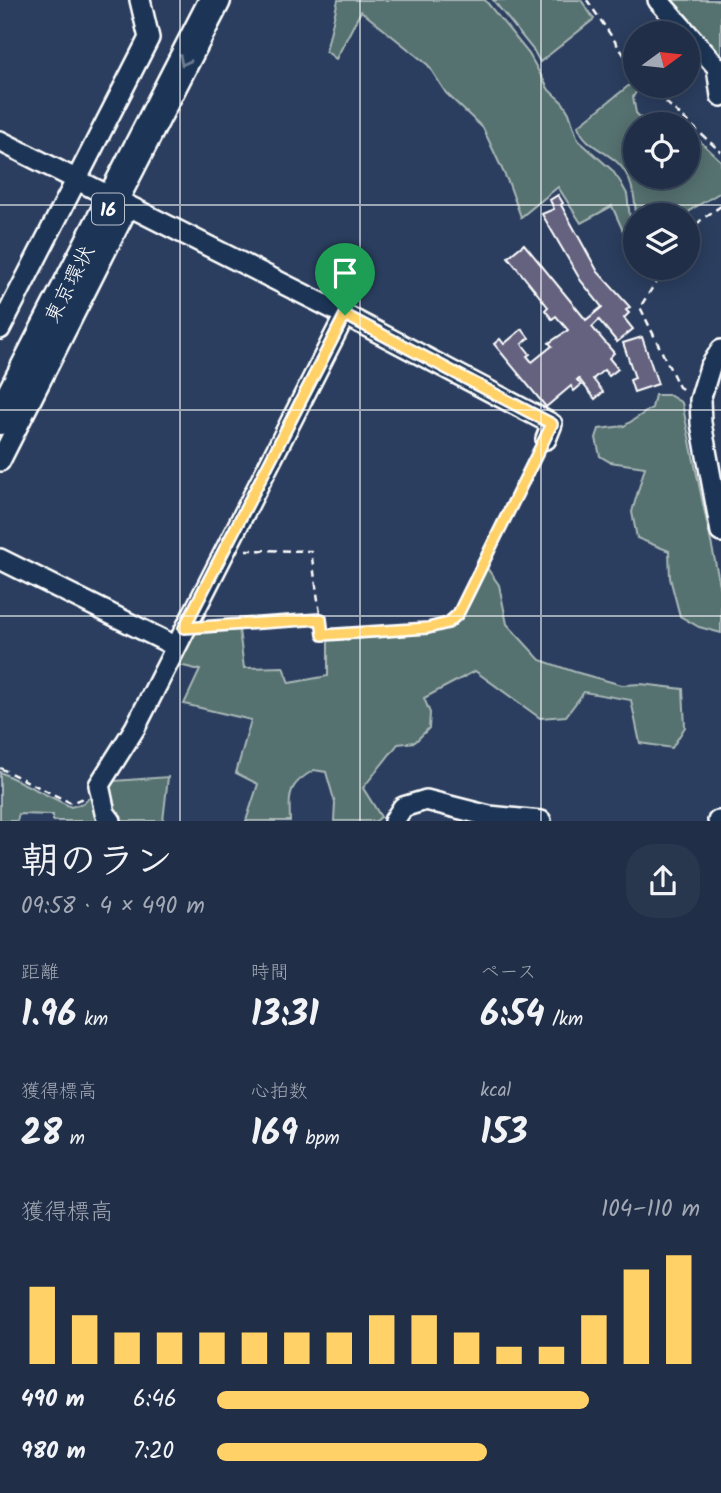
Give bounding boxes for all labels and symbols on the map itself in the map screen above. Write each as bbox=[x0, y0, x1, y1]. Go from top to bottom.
north arrow bbox=[623, 21, 700, 98]
one-way arrow bbox=[179, 54, 192, 66]
road number: 16 bbox=[92, 194, 124, 224]
street label: 東京環状 bbox=[37, 240, 104, 330]
pin bbox=[315, 243, 375, 315]

